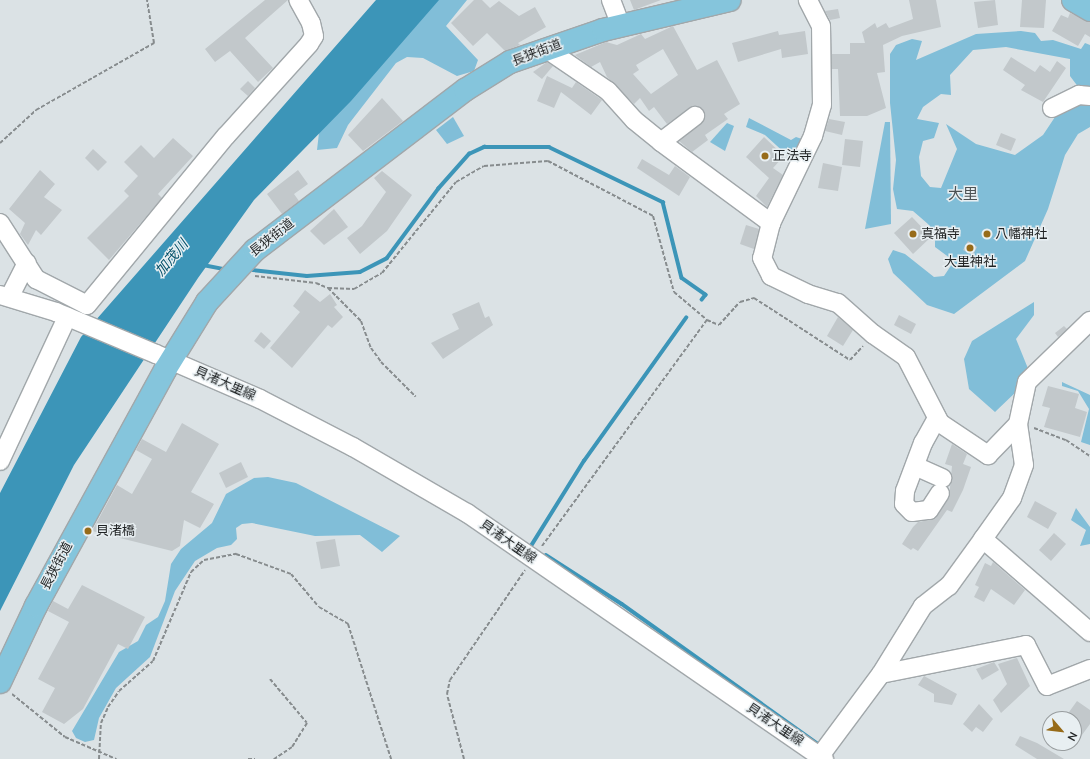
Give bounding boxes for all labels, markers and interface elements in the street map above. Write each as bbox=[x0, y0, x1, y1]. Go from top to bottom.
street label: 長狭街道 bbox=[510, 36, 564, 70]
place label: 正法寺 bbox=[773, 148, 812, 164]
marker: 正法寺 bbox=[760, 151, 770, 161]
district label: 大里 bbox=[948, 186, 978, 204]
street label: 長狭街道 bbox=[247, 216, 297, 260]
place label: 真福寺 bbox=[921, 226, 960, 242]
place label: 八幡神社 bbox=[995, 226, 1047, 242]
marker: 真福寺 bbox=[908, 229, 918, 239]
marker: 八幡神社 bbox=[982, 229, 992, 239]
water label: 加茂川 bbox=[152, 237, 192, 279]
marker: 大里神社 bbox=[965, 243, 975, 253]
place label: 大里神社 bbox=[944, 254, 996, 270]
street label: 貝渚大里線 bbox=[192, 364, 258, 404]
street label: 貝渚大里線 bbox=[477, 517, 539, 567]
place label: 貝渚橋 bbox=[96, 523, 135, 539]
marker: 貝渚橋 bbox=[83, 526, 93, 536]
street label: 長狭街道 bbox=[38, 539, 76, 593]
street label: 貝渚大里線 bbox=[744, 700, 806, 750]
north arrow bbox=[1042, 711, 1082, 751]
text: N bbox=[1064, 729, 1081, 744]

